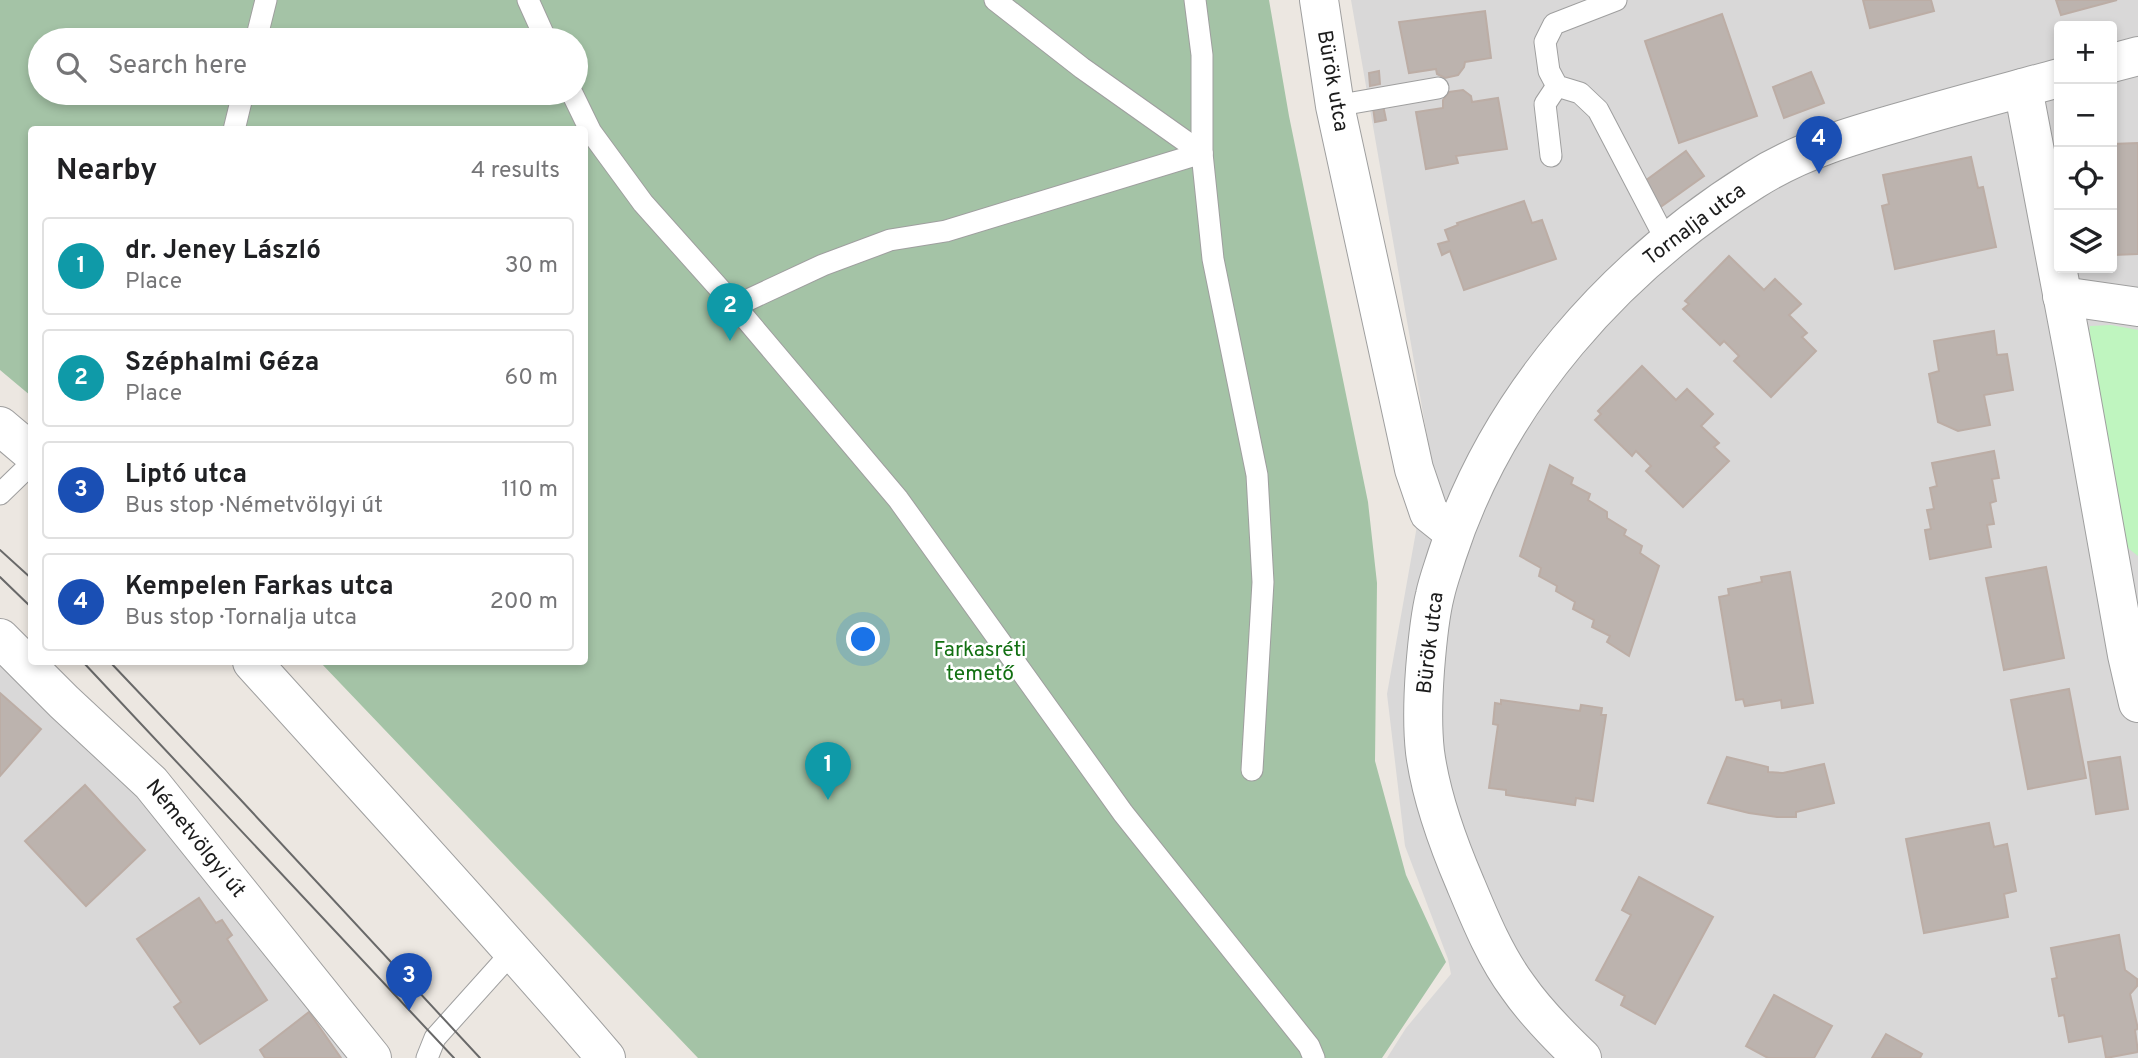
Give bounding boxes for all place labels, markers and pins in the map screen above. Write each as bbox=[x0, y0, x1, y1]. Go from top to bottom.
pin: 4 bbox=[1796, 116, 1842, 174]
pin: 2 bbox=[707, 283, 753, 341]
pin: 1 bbox=[805, 742, 851, 800]
pin: 3 bbox=[386, 953, 432, 1011]

